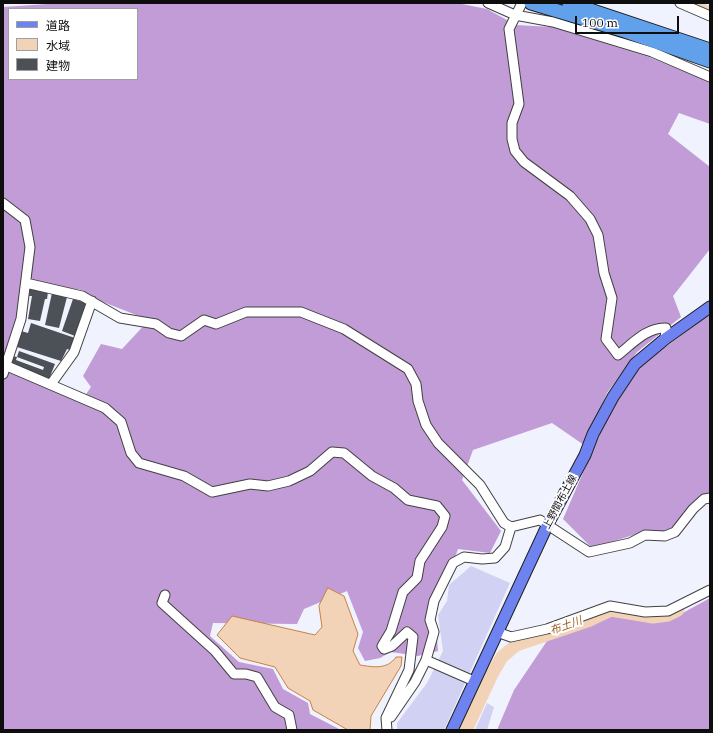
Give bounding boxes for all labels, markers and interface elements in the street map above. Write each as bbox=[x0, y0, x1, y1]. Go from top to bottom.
legend bbox=[8, 8, 138, 80]
scale bar bbox=[577, 8, 681, 34]
text: 100 m bbox=[582, 15, 618, 30]
text: 道路 bbox=[46, 18, 70, 33]
text: 水域 bbox=[46, 38, 70, 53]
text: 建物 bbox=[46, 58, 70, 73]
street label: 上野間布土線 bbox=[541, 473, 579, 531]
water label: 布土川 bbox=[548, 614, 584, 638]

